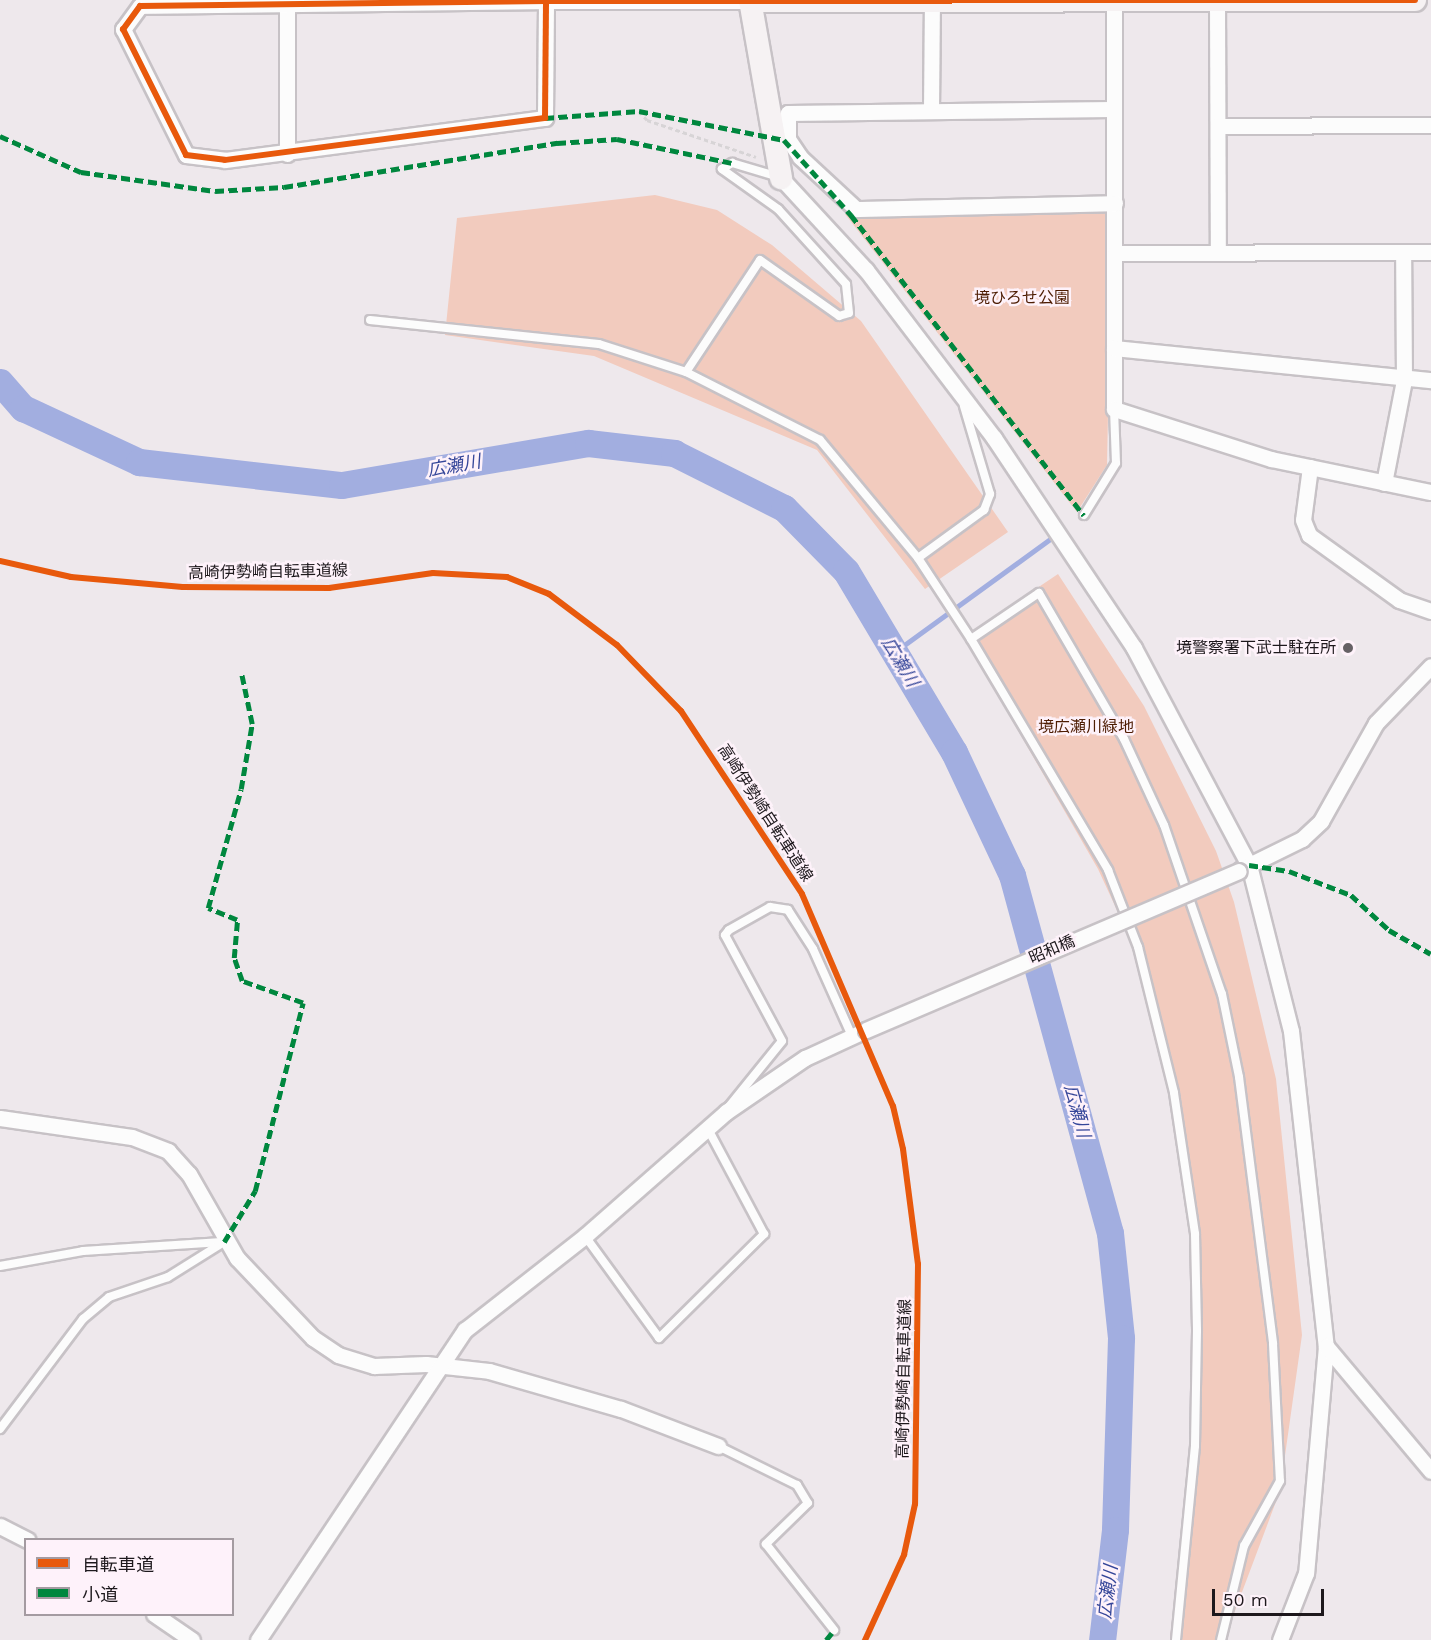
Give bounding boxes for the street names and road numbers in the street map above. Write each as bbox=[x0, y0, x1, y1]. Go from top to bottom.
street label: 高崎伊勢崎自転車道線 bbox=[188, 561, 348, 583]
street label: 高崎伊勢崎自転車道線 bbox=[713, 741, 817, 885]
street label: 昭和橋 bbox=[1026, 932, 1078, 968]
street label: 高崎伊勢崎自転車道線 bbox=[893, 1299, 915, 1459]

